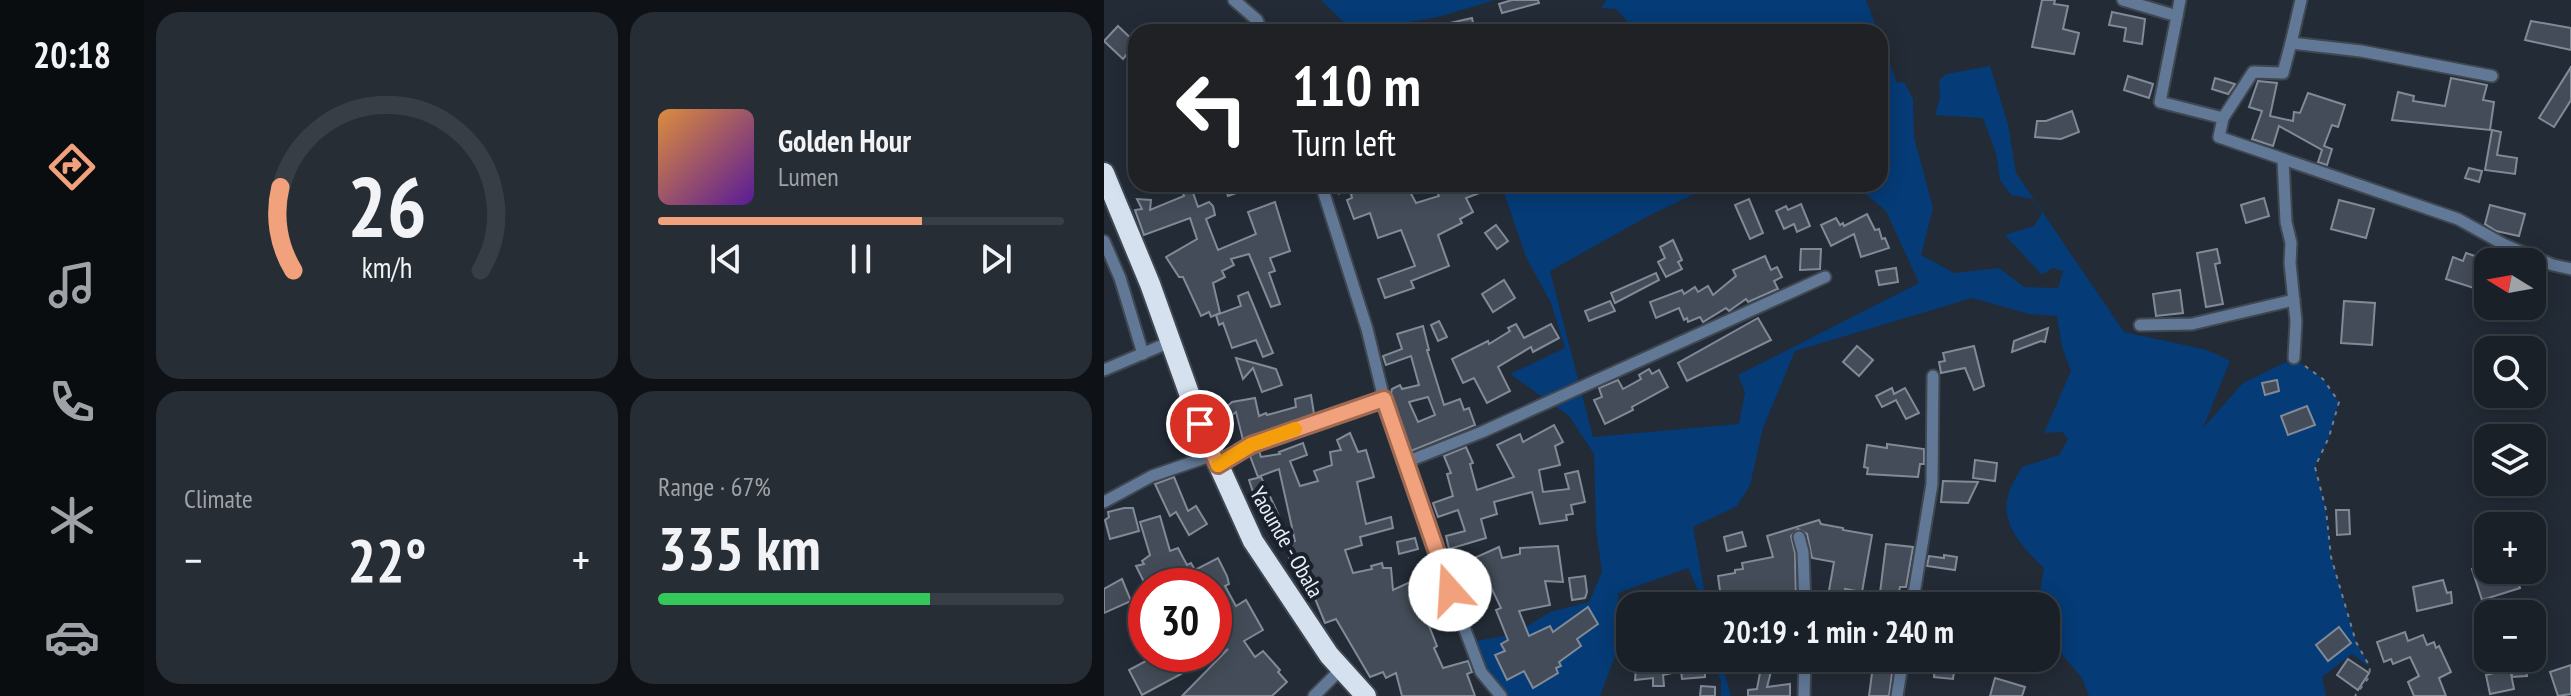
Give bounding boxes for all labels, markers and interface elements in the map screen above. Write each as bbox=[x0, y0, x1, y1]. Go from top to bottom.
text: 20:18 bbox=[33, 31, 111, 78]
text: 110 m bbox=[1292, 49, 1421, 121]
icon: left bbox=[1160, 56, 1264, 160]
text: Turn left bbox=[1292, 119, 1396, 166]
text: Golden Hour bbox=[778, 121, 911, 160]
icon: directions bbox=[44, 139, 100, 195]
text: 26 bbox=[347, 152, 427, 260]
text: Lumen bbox=[778, 160, 839, 193]
icon: previous bbox=[704, 237, 748, 281]
icon: pause bbox=[839, 237, 883, 281]
icon: next bbox=[974, 237, 1018, 281]
north arrow bbox=[2474, 248, 2546, 320]
map controls bbox=[2474, 248, 2546, 672]
text: km/h bbox=[362, 249, 412, 286]
icon: music bbox=[44, 257, 100, 313]
button: search bbox=[2474, 336, 2546, 408]
icon: phone bbox=[44, 374, 100, 430]
pin bbox=[1166, 390, 1234, 458]
icon: arrive bbox=[1178, 402, 1222, 446]
button: layers bbox=[2474, 424, 2546, 496]
text: Range · 67% bbox=[658, 470, 771, 503]
text: Climate bbox=[184, 482, 253, 515]
street label: Yaounde - Obala bbox=[1244, 482, 1330, 602]
icon: climate bbox=[44, 492, 100, 548]
text: 335 km bbox=[658, 509, 821, 587]
button: + bbox=[2474, 512, 2546, 584]
text: 22° bbox=[347, 521, 427, 599]
text: − bbox=[184, 531, 202, 588]
text: + bbox=[572, 531, 590, 588]
position arrow bbox=[1408, 548, 1492, 632]
speed limit sign: 30 bbox=[1128, 568, 1232, 672]
button: − bbox=[2474, 600, 2546, 672]
icon: car bbox=[44, 609, 100, 665]
text: 20:19 · 1 min · 240 m bbox=[1722, 612, 1954, 651]

